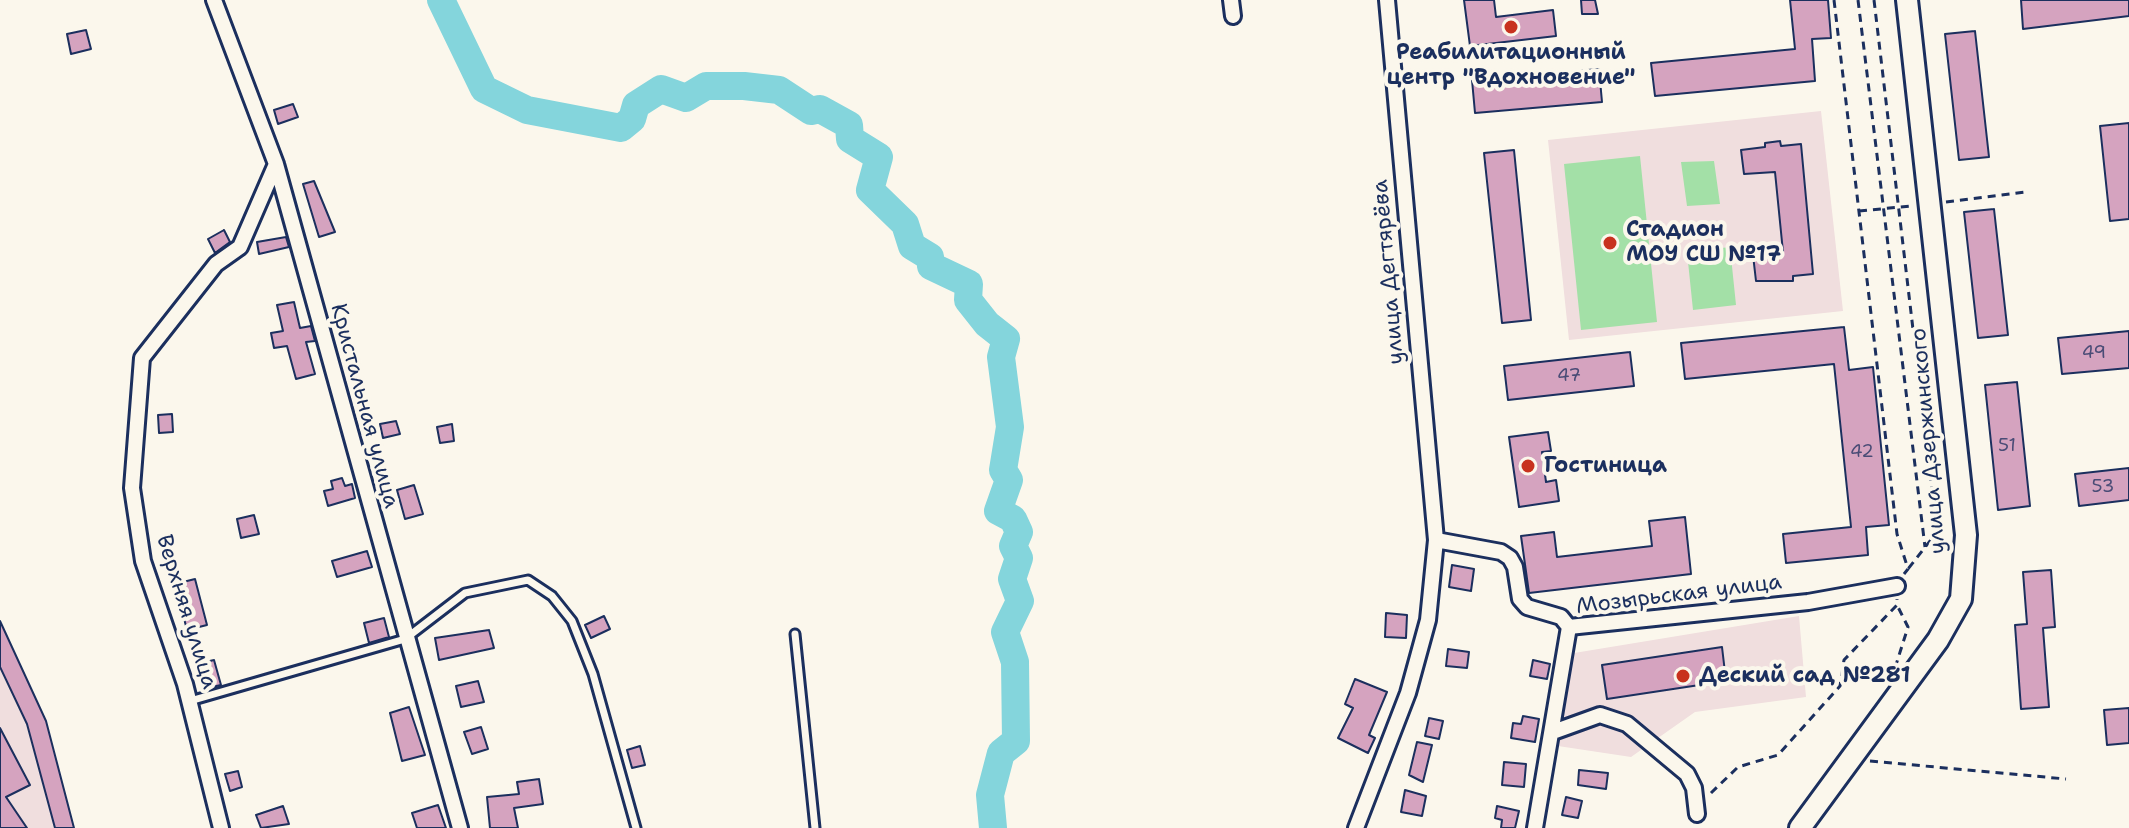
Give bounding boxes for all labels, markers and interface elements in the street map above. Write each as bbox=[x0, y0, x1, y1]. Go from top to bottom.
marker: Реабилитационный центр "Вдохновение" bbox=[1502, 18, 1520, 36]
place label: Реабилитационный центр "Вдохновение" bbox=[1386, 40, 1636, 92]
street label: улица Дегтярёва bbox=[1368, 178, 1410, 366]
place label: Стадион МОУ СШ №17 bbox=[1626, 217, 1781, 268]
marker: Стадион МОУ СШ №17 bbox=[1601, 234, 1619, 252]
street label: Кристальная улица bbox=[324, 301, 404, 511]
street label: улица Дзержинского bbox=[1906, 327, 1952, 555]
house number: 49 bbox=[2082, 342, 2106, 364]
house number: 47 bbox=[1557, 365, 1581, 387]
house number: 51 bbox=[1998, 435, 2016, 457]
house number: 42 bbox=[1850, 441, 1874, 463]
place label: Гостиница bbox=[1544, 453, 1667, 479]
marker: Гостиница bbox=[1519, 457, 1537, 475]
house number: 53 bbox=[2092, 476, 2114, 498]
street label: Верхняя улица bbox=[150, 532, 222, 692]
street label: Мозырьская улица bbox=[1575, 569, 1783, 621]
place label: Деский сад №281 bbox=[1699, 663, 1911, 689]
marker: Деский сад №281 bbox=[1674, 667, 1692, 685]

